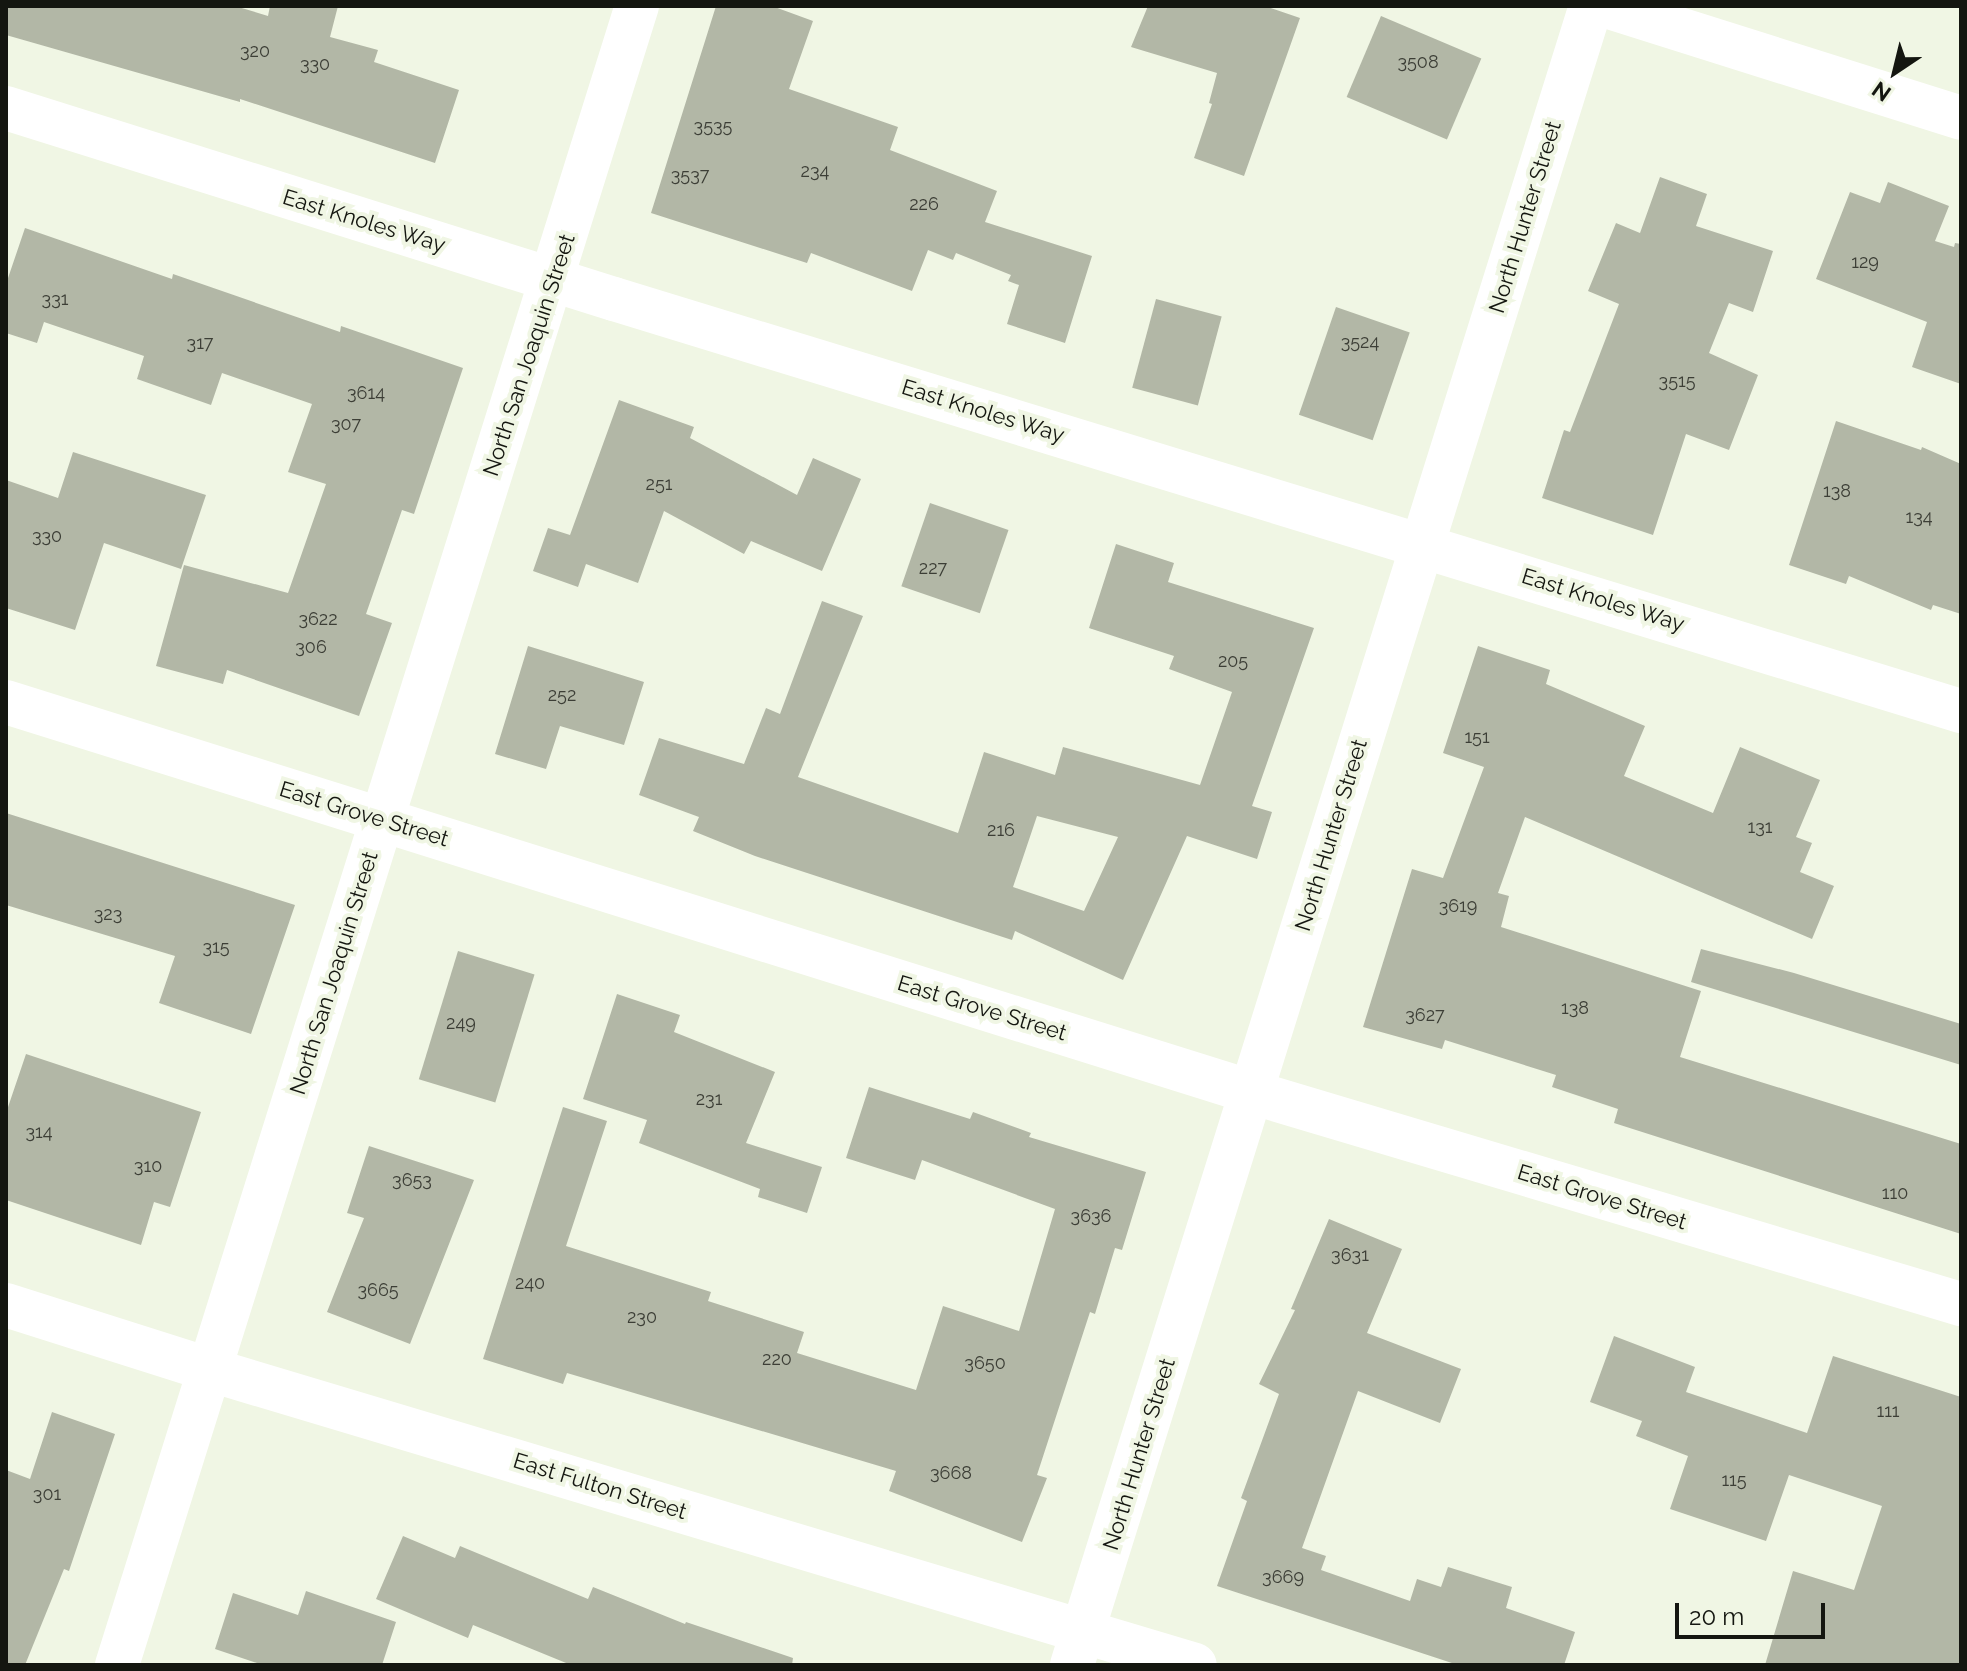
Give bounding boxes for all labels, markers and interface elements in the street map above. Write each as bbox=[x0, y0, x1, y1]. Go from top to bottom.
north arrow bbox=[1855, 32, 1935, 112]
house number: 320 bbox=[240, 40, 270, 62]
house number: 3508 bbox=[1397, 51, 1439, 73]
house number: 330 bbox=[300, 53, 330, 75]
text: N bbox=[1867, 76, 1896, 107]
house number: 3535 bbox=[694, 115, 732, 137]
street label: North Hunter Street bbox=[1483, 118, 1567, 316]
house number: 234 bbox=[801, 160, 829, 182]
house number: 3537 bbox=[671, 164, 709, 186]
street label: East Knoles Way bbox=[279, 184, 449, 258]
house number: 226 bbox=[909, 193, 939, 215]
street label: North San Joaquin Street bbox=[477, 230, 581, 480]
house number: 129 bbox=[1851, 251, 1879, 273]
house number: 331 bbox=[42, 288, 68, 310]
house number: 3524 bbox=[1341, 331, 1379, 353]
house number: 317 bbox=[187, 332, 213, 354]
house number: 3515 bbox=[1659, 370, 1695, 392]
street label: East Knoles Way bbox=[898, 374, 1068, 448]
house number: 3614 bbox=[347, 382, 385, 404]
house number: 307 bbox=[331, 413, 361, 435]
house number: 251 bbox=[646, 473, 672, 495]
house number: 138 bbox=[1823, 480, 1851, 502]
house number: 134 bbox=[1905, 506, 1933, 528]
house number: 330 bbox=[32, 525, 62, 547]
house number: 227 bbox=[919, 557, 947, 579]
street label: East Knoles Way bbox=[1518, 563, 1688, 637]
house number: 3622 bbox=[298, 608, 338, 630]
house number: 306 bbox=[295, 636, 327, 658]
house number: 205 bbox=[1218, 650, 1248, 672]
house number: 252 bbox=[548, 684, 576, 706]
house number: 151 bbox=[1464, 726, 1490, 748]
street label: North Hunter Street bbox=[1289, 736, 1373, 934]
street label: East Grove Street bbox=[276, 776, 452, 852]
house number: 131 bbox=[1747, 816, 1773, 838]
house number: 216 bbox=[987, 819, 1015, 841]
street label: North San Joaquin Street bbox=[284, 848, 384, 1098]
house number: 3619 bbox=[1439, 895, 1477, 917]
house number: 323 bbox=[94, 903, 122, 925]
house number: 315 bbox=[202, 936, 230, 958]
street label: East Grove Street bbox=[894, 970, 1070, 1046]
house number: 138 bbox=[1561, 997, 1589, 1019]
house number: 3627 bbox=[1405, 1004, 1445, 1026]
house number: 249 bbox=[446, 1012, 476, 1034]
house number: 231 bbox=[696, 1088, 722, 1110]
house number: 314 bbox=[25, 1121, 53, 1143]
house number: 310 bbox=[134, 1155, 162, 1177]
street label: East Grove Street bbox=[1514, 1159, 1690, 1235]
house number: 3653 bbox=[392, 1169, 432, 1191]
house number: 110 bbox=[1882, 1182, 1908, 1204]
house number: 3636 bbox=[1071, 1205, 1111, 1227]
house number: 3631 bbox=[1331, 1244, 1369, 1266]
house number: 240 bbox=[515, 1272, 545, 1294]
house number: 3665 bbox=[357, 1279, 399, 1301]
house number: 230 bbox=[627, 1306, 657, 1328]
house number: 220 bbox=[762, 1348, 792, 1370]
house number: 3650 bbox=[964, 1352, 1006, 1374]
street label: North Hunter Street bbox=[1097, 1355, 1181, 1553]
house number: 111 bbox=[1876, 1400, 1900, 1422]
street label: East Fulton Street bbox=[510, 1447, 690, 1525]
house number: 3668 bbox=[930, 1462, 972, 1484]
house number: 115 bbox=[1721, 1469, 1747, 1491]
house number: 301 bbox=[33, 1483, 61, 1505]
house number: 3669 bbox=[1262, 1566, 1304, 1588]
scale bar bbox=[1679, 1587, 1829, 1637]
text: 20 m bbox=[1689, 1602, 1744, 1631]

